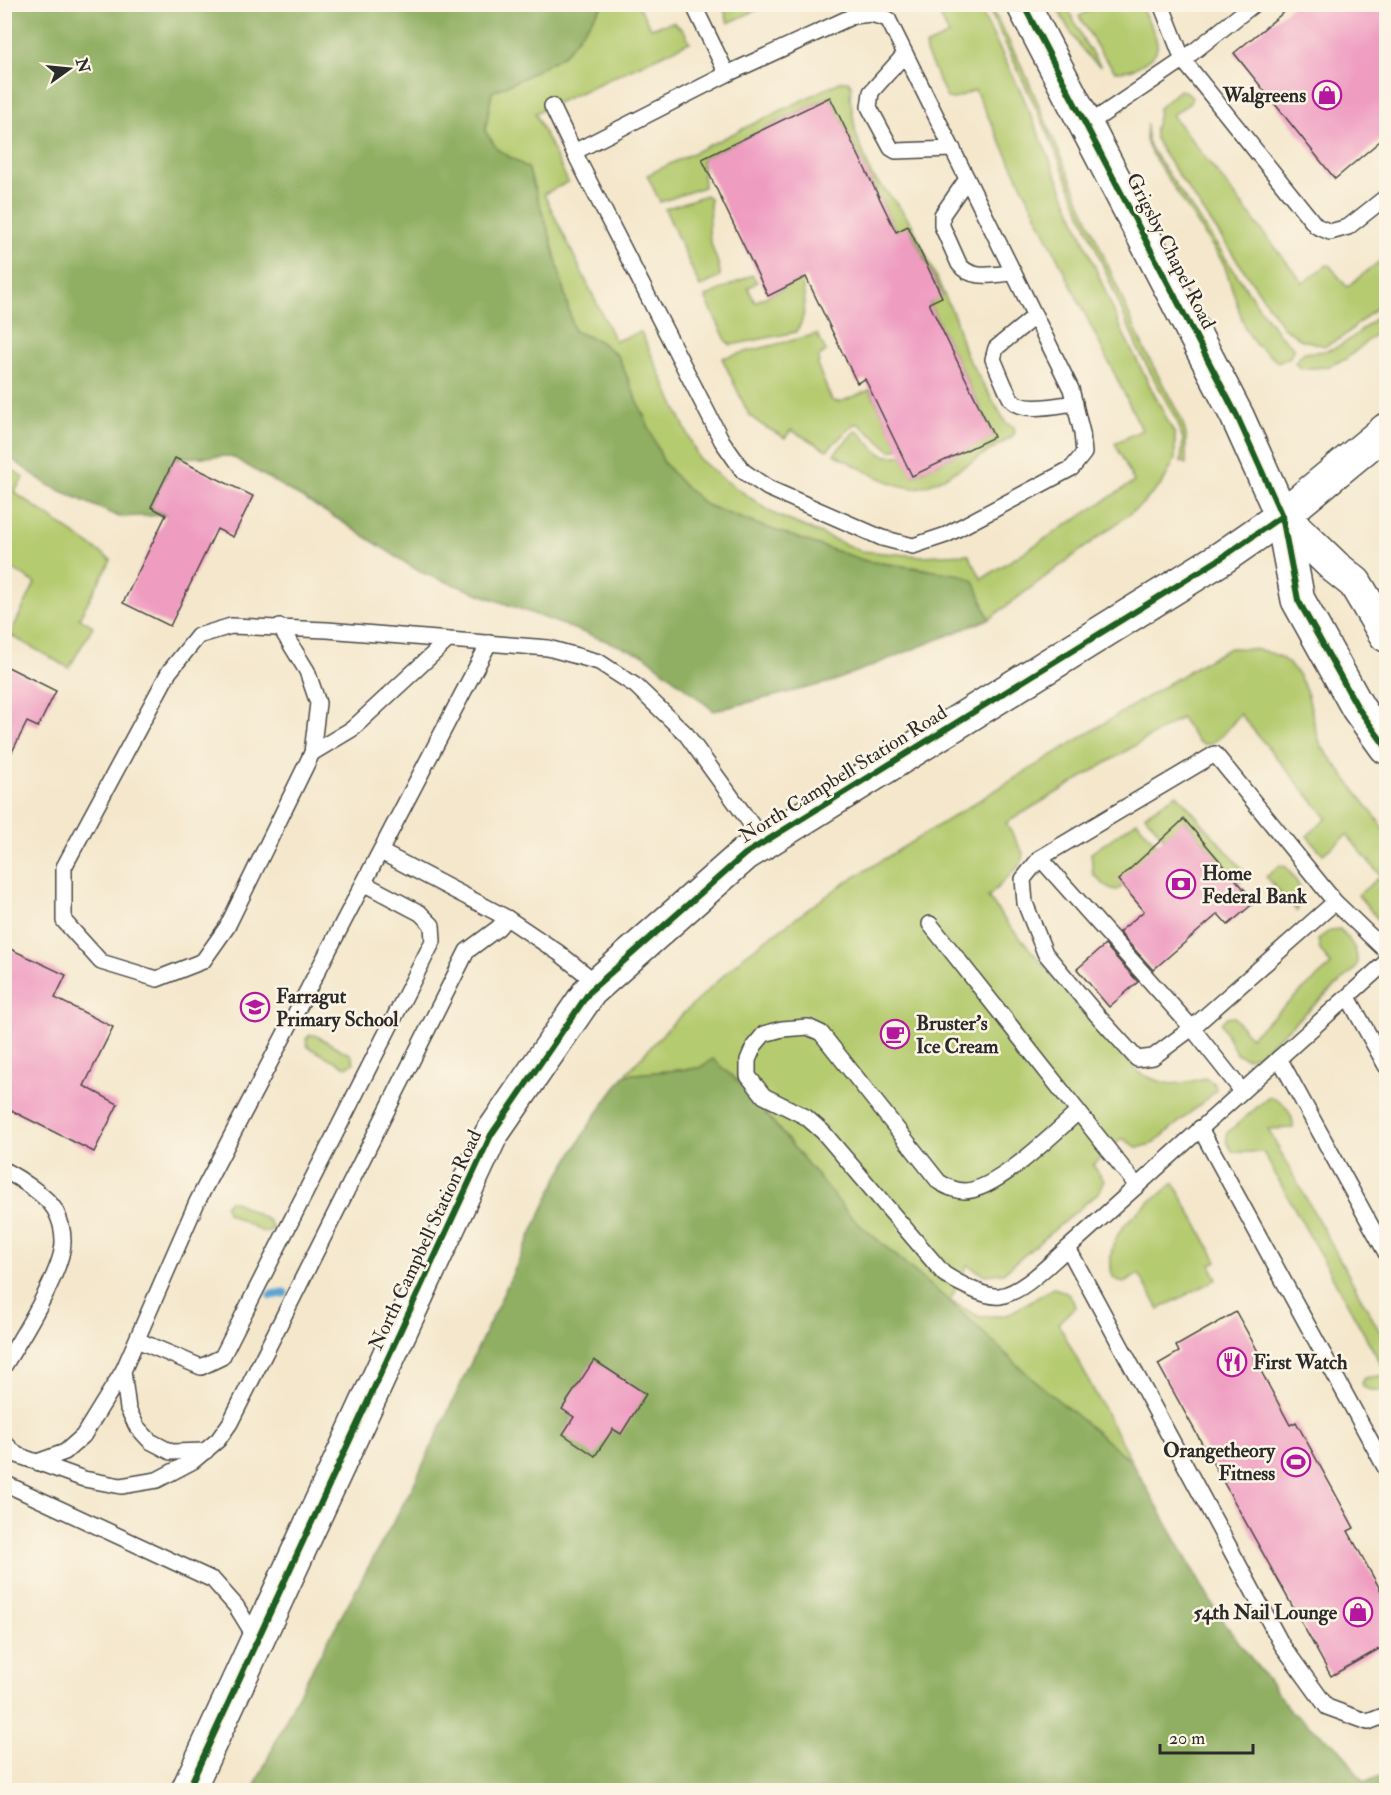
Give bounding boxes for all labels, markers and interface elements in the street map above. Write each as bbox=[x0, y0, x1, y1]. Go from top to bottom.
north arrow bbox=[39, 39, 99, 99]
text: N bbox=[71, 55, 94, 76]
shop icon: Walgreens bbox=[1311, 79, 1343, 111]
place label: Walgreens bbox=[1222, 83, 1306, 109]
street label: Grigsby Chapel Road bbox=[1120, 169, 1221, 334]
street label: North Campbell Station Road bbox=[735, 700, 952, 849]
place label: Home Federal Bank bbox=[1202, 861, 1307, 909]
bank icon: Home Federal Bank bbox=[1165, 868, 1197, 900]
place label: Farragut Primary School bbox=[276, 984, 399, 1033]
school or university icon: Farragut Primary School bbox=[239, 991, 271, 1023]
place label: Bruster's Ice Cream bbox=[916, 1011, 999, 1059]
cafe icon: Bruster's Ice Cream bbox=[879, 1018, 911, 1050]
street label: North Campbell Station Road bbox=[363, 1126, 488, 1355]
restaurant icon: First Watch bbox=[1216, 1346, 1248, 1378]
place label: First Watch bbox=[1253, 1350, 1348, 1375]
place label: Orangetheory Fitness bbox=[1163, 1438, 1276, 1486]
sports icon: Orangetheory Fitness bbox=[1280, 1446, 1312, 1478]
shop icon: 54th Nail Lounge bbox=[1342, 1596, 1374, 1628]
place label: 54th Nail Lounge bbox=[1193, 1600, 1338, 1626]
scale bar bbox=[1160, 1717, 1253, 1755]
text: 20 m bbox=[1169, 1727, 1205, 1750]

